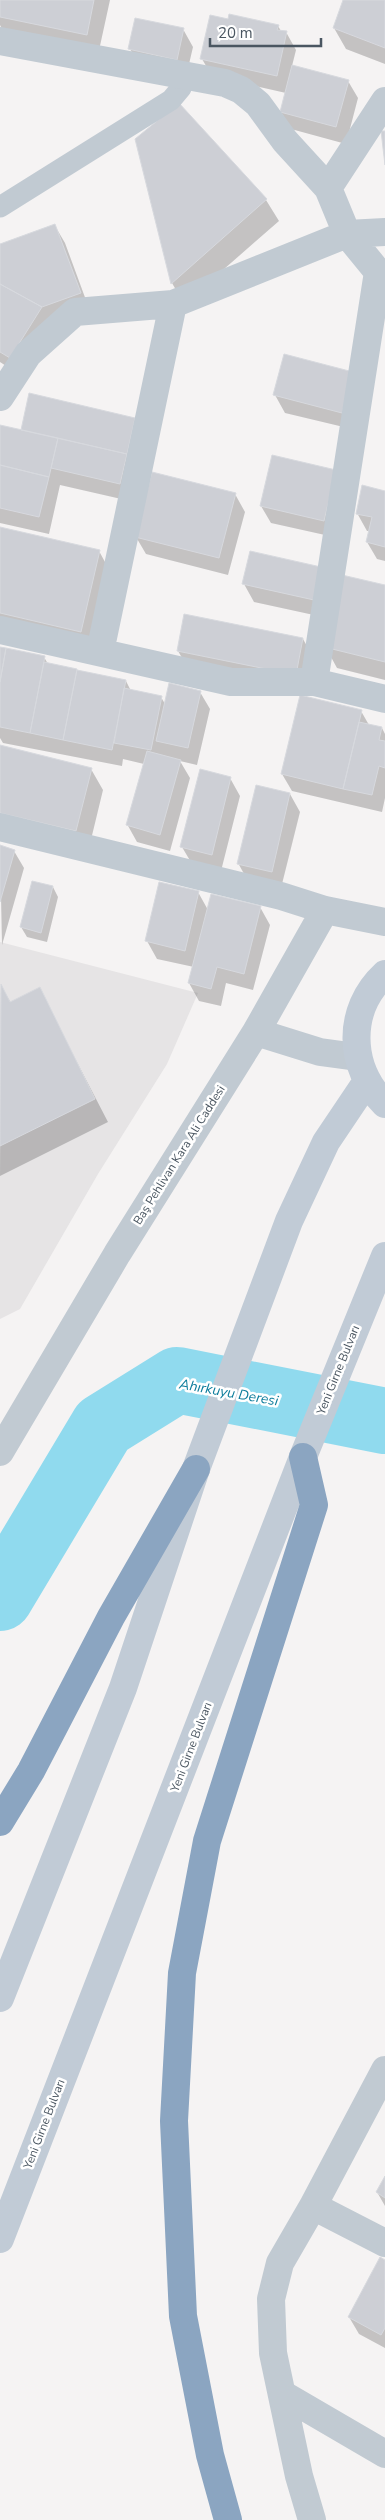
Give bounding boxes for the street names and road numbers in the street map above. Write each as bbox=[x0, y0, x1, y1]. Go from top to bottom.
street label: Baş Pehlivan Kara Ali Caddesi bbox=[129, 1082, 229, 1228]
street label: Yeni Girne Bulvarı bbox=[312, 1323, 363, 1418]
street label: Yeni Girne Bulvarı bbox=[166, 1700, 216, 1795]
street label: Yeni Girne Bulvarı bbox=[19, 2077, 69, 2172]

